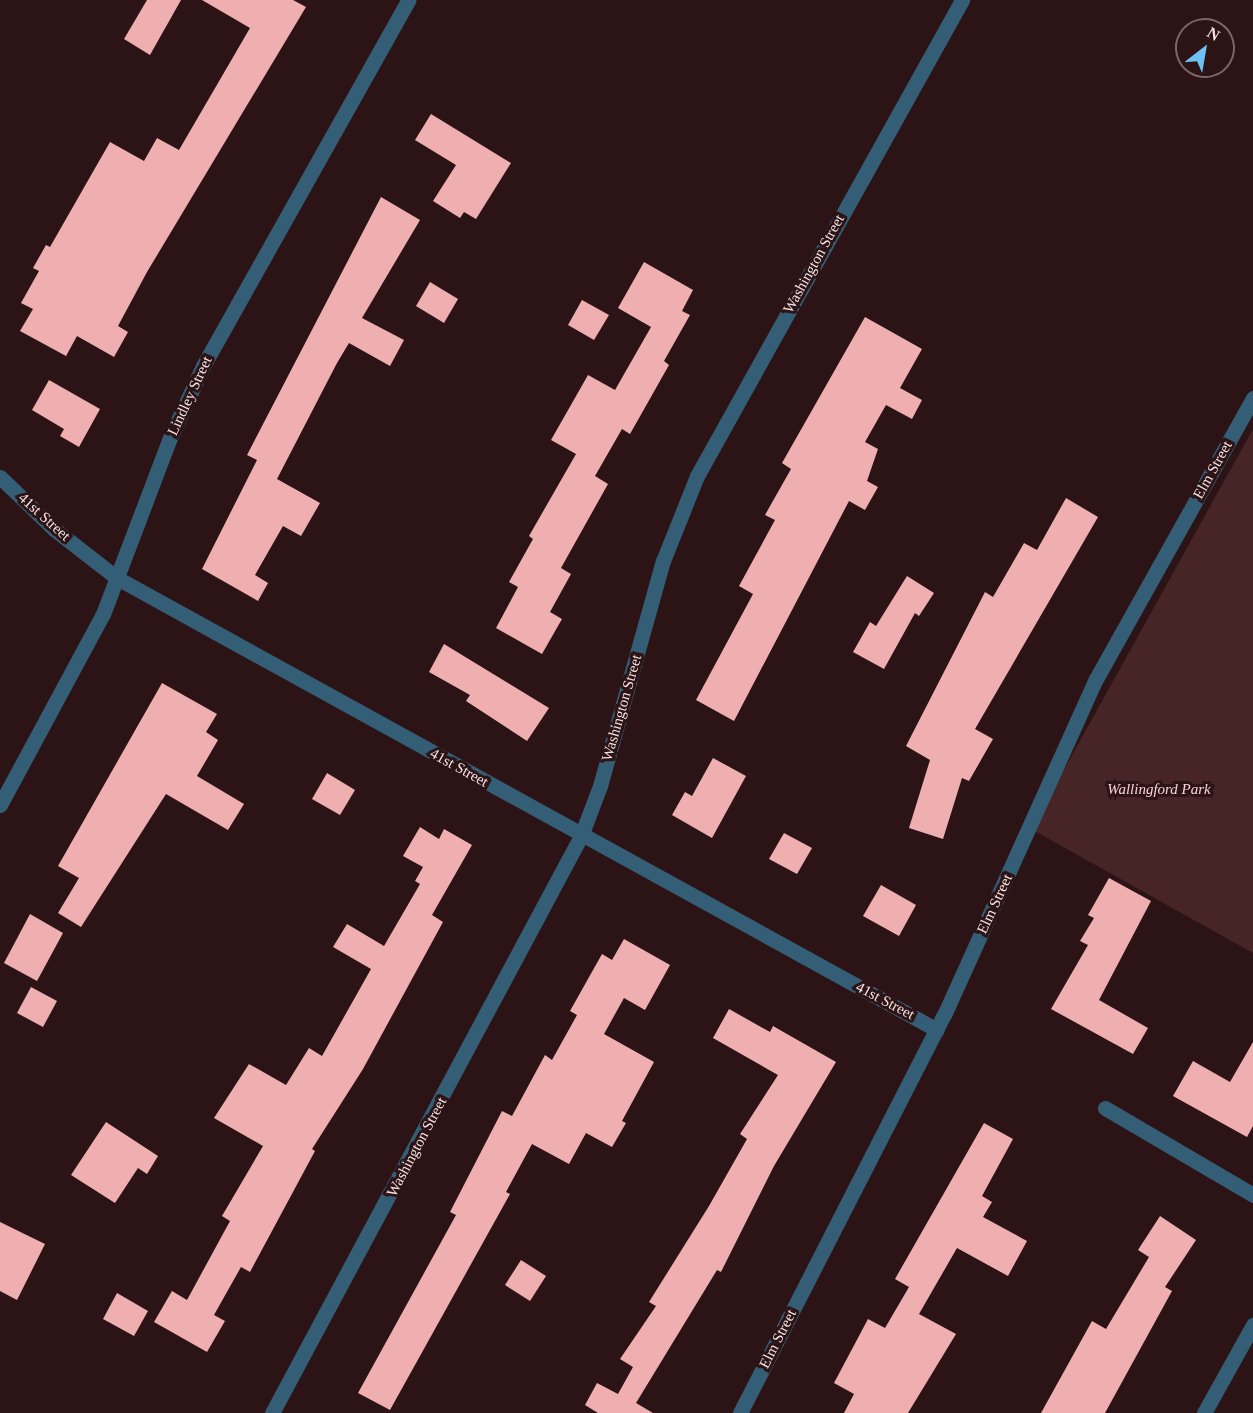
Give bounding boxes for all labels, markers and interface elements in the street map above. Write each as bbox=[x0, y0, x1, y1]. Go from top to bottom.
north arrow bbox=[1175, 18, 1235, 78]
text: N bbox=[1204, 24, 1223, 44]
street label: Washington Street bbox=[779, 212, 849, 316]
street label: Lindley Street bbox=[164, 354, 216, 438]
street label: Elm Street bbox=[1190, 438, 1236, 502]
street label: 41st Street bbox=[14, 489, 74, 545]
street label: Washington Street bbox=[598, 653, 646, 763]
street label: 41st Street bbox=[427, 745, 491, 791]
park label: Wallingford Park bbox=[1107, 781, 1211, 799]
street label: Elm Street bbox=[973, 871, 1017, 937]
street label: 41st Street bbox=[853, 978, 917, 1024]
street label: Washington Street bbox=[383, 1094, 451, 1200]
street label: Elm Street bbox=[756, 1307, 800, 1371]

